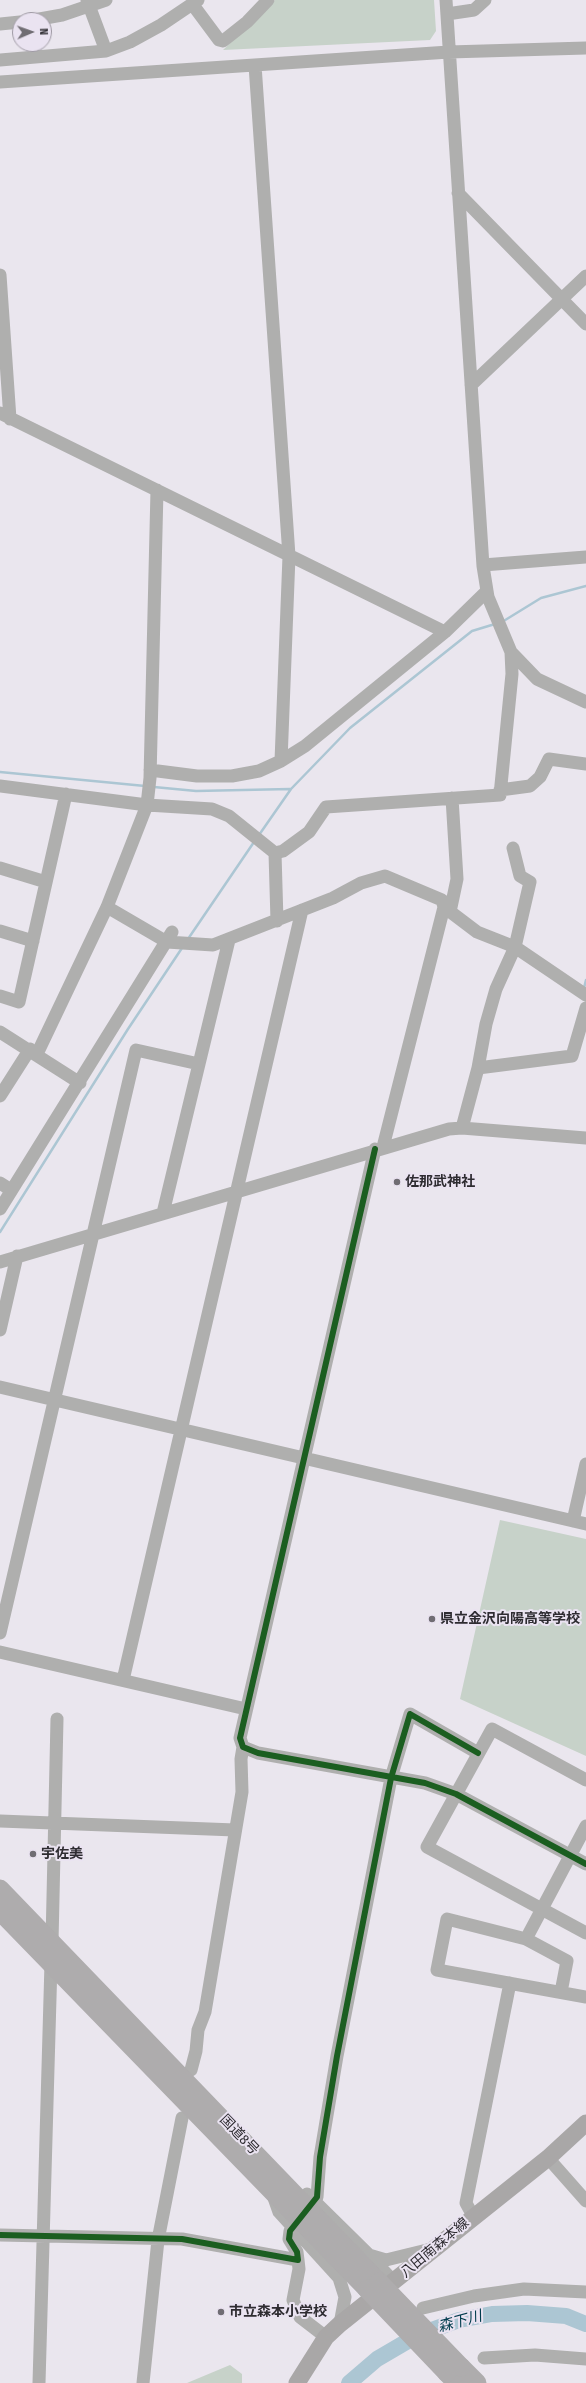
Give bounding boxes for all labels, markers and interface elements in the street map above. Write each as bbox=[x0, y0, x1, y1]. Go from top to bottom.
north arrow bbox=[12, 12, 52, 52]
text: N bbox=[37, 28, 50, 35]
place label: 佐那武神社 bbox=[405, 1174, 475, 1190]
marker: 佐那武神社 bbox=[392, 1177, 402, 1187]
place label: 県立金沢向陽高等学校 bbox=[440, 1611, 580, 1627]
marker: 県立金沢向陽高等学校 bbox=[427, 1614, 437, 1624]
place label: 宇佐美 bbox=[41, 1846, 83, 1862]
marker: 宇佐美 bbox=[28, 1849, 38, 1859]
street label: 国道8号 bbox=[216, 2112, 262, 2158]
street label: 八田南森本線 bbox=[397, 2215, 473, 2281]
place label: 市立森本小学校 bbox=[229, 2304, 327, 2320]
marker: 市立森本小学校 bbox=[216, 2307, 226, 2317]
water label: 森下川 bbox=[436, 2307, 484, 2337]

